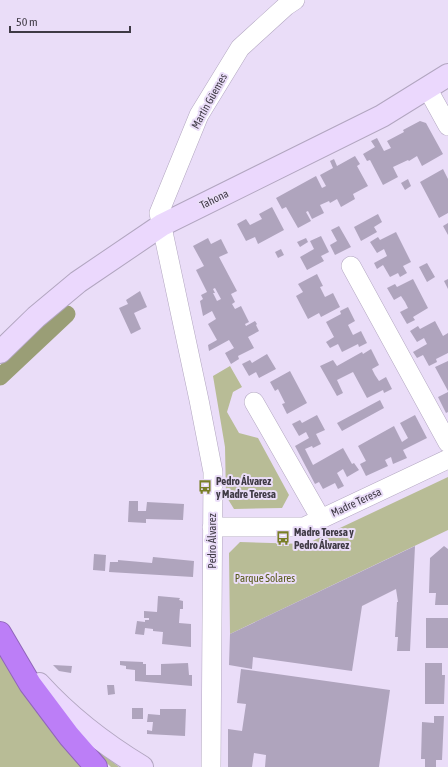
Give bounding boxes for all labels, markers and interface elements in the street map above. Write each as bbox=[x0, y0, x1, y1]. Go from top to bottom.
scale bar bbox=[10, 8, 130, 34]
text: 50 m bbox=[16, 15, 38, 29]
street label: Martín Güemes bbox=[189, 71, 229, 131]
street label: Tahona bbox=[198, 187, 230, 211]
place label: Pedro Álvarez y Madre Teresa bbox=[216, 475, 276, 500]
bus stop icon: Pedro Álvarez y Madre Teresa bbox=[197, 479, 213, 495]
street label: Madre Teresa bbox=[329, 485, 383, 519]
street label: Pedro Álvarez bbox=[206, 513, 218, 569]
place label: Madre Teresa y Pedro Álvarez bbox=[294, 526, 354, 551]
bus stop icon: Madre Teresa y Pedro Álvarez bbox=[275, 530, 291, 546]
park label: Parque Solares bbox=[235, 572, 295, 584]

